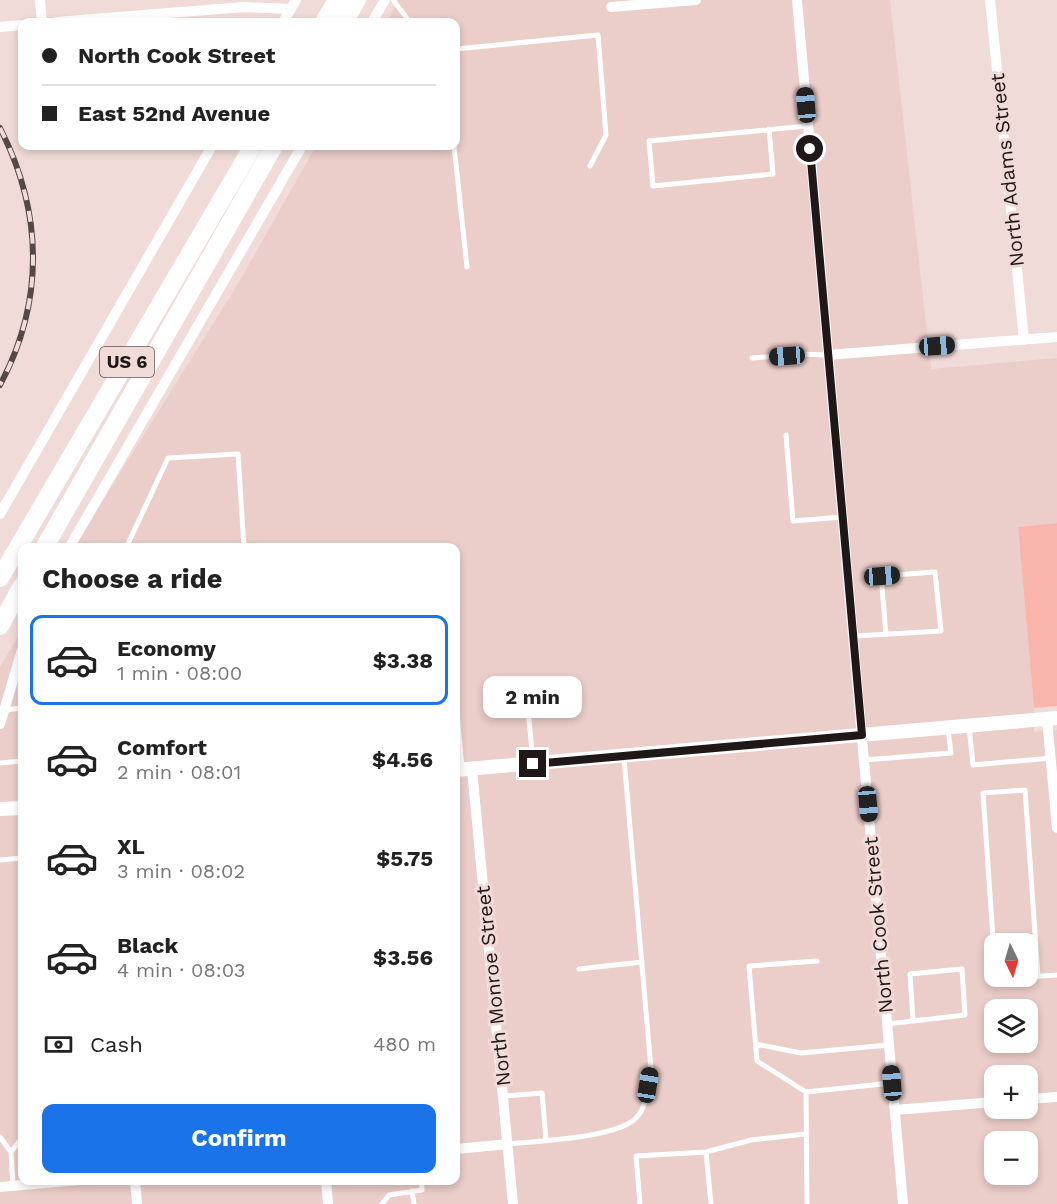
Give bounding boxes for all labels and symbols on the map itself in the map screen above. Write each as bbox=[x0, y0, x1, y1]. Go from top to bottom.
street label: North Adams Street bbox=[985, 71, 1029, 268]
car bbox=[795, 86, 817, 124]
route start bbox=[796, 135, 823, 162]
car bbox=[918, 336, 956, 356]
car bbox=[768, 346, 806, 366]
road number: US 6 bbox=[100, 347, 154, 377]
car bbox=[863, 566, 901, 586]
callout: 2 min bbox=[484, 677, 582, 719]
route end bbox=[519, 750, 546, 777]
car bbox=[857, 785, 879, 823]
street label: North Cook Street bbox=[858, 835, 898, 1014]
street label: North Monroe Street bbox=[470, 884, 515, 1087]
north arrow bbox=[984, 933, 1038, 987]
car bbox=[881, 1064, 903, 1102]
car bbox=[636, 1066, 660, 1104]

